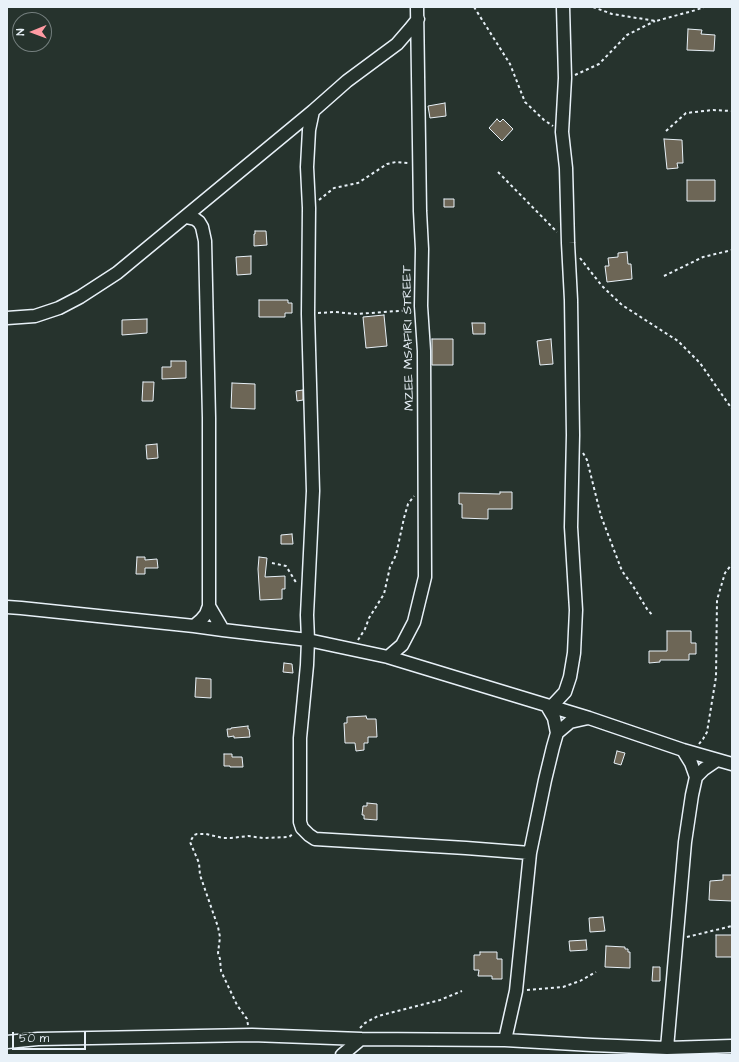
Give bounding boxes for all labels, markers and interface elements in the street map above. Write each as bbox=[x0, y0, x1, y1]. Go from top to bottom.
north arrow bbox=[12, 12, 52, 52]
text: N bbox=[13, 29, 28, 36]
street label: MZEE MSAFIRI STREET bbox=[400, 265, 418, 411]
scale bar bbox=[14, 1024, 88, 1050]
text: 50 m bbox=[19, 1030, 49, 1047]

